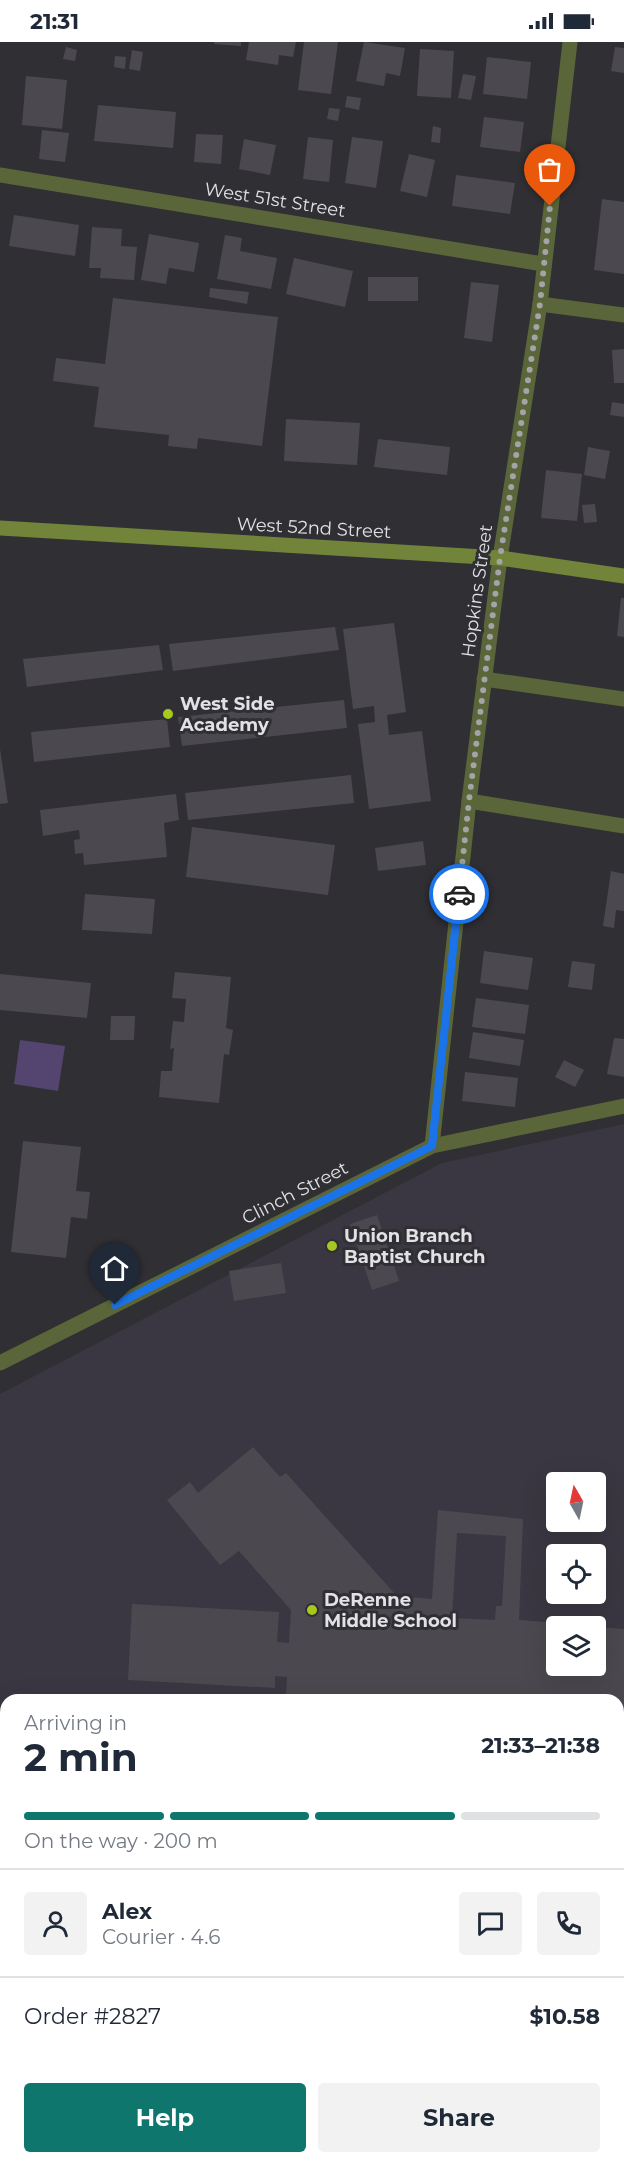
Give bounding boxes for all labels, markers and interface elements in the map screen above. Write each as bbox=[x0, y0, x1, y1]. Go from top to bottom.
text: 21:31 bbox=[30, 8, 79, 35]
pin bbox=[524, 144, 575, 206]
icon: bag bbox=[533, 153, 566, 186]
street label: West 51st Street bbox=[203, 178, 347, 222]
street label: West 52nd Street bbox=[236, 513, 392, 543]
street label: Hopkins Street bbox=[457, 523, 497, 659]
place label: West Side Academy bbox=[179, 693, 275, 736]
marker: West Side Academy bbox=[161, 707, 175, 721]
courier bbox=[429, 864, 489, 924]
icon: car bbox=[443, 878, 476, 911]
street label: Clinch Street bbox=[238, 1157, 352, 1229]
place label: Union Branch Baptist Church bbox=[344, 1225, 485, 1268]
marker: Union Branch Baptist Church bbox=[325, 1239, 339, 1253]
pin bbox=[89, 1243, 140, 1305]
icon: home bbox=[98, 1252, 131, 1285]
north arrow bbox=[546, 1472, 606, 1532]
map controls bbox=[546, 1472, 606, 1676]
button: locate bbox=[546, 1544, 606, 1604]
place label: DeRenne Middle School bbox=[324, 1589, 457, 1632]
marker: DeRenne Middle School bbox=[305, 1603, 319, 1617]
button: layers bbox=[546, 1616, 606, 1676]
text: Arriving in bbox=[24, 1711, 127, 1735]
text: 21:33–21:38 bbox=[481, 1732, 600, 1759]
text: 2 min bbox=[24, 1733, 138, 1781]
text: On the way · 200 m bbox=[24, 1829, 218, 1853]
button: person bbox=[24, 1892, 87, 1955]
button: chat bbox=[459, 1892, 522, 1955]
button: phone bbox=[537, 1892, 600, 1955]
text: Alex bbox=[102, 1898, 152, 1925]
text: Courier · 4.6 bbox=[102, 1925, 220, 1949]
text: Order #2827 bbox=[24, 2003, 161, 2030]
text: $10.58 bbox=[530, 2003, 600, 2030]
button: Help bbox=[24, 2083, 306, 2152]
button: Share bbox=[318, 2083, 600, 2152]

